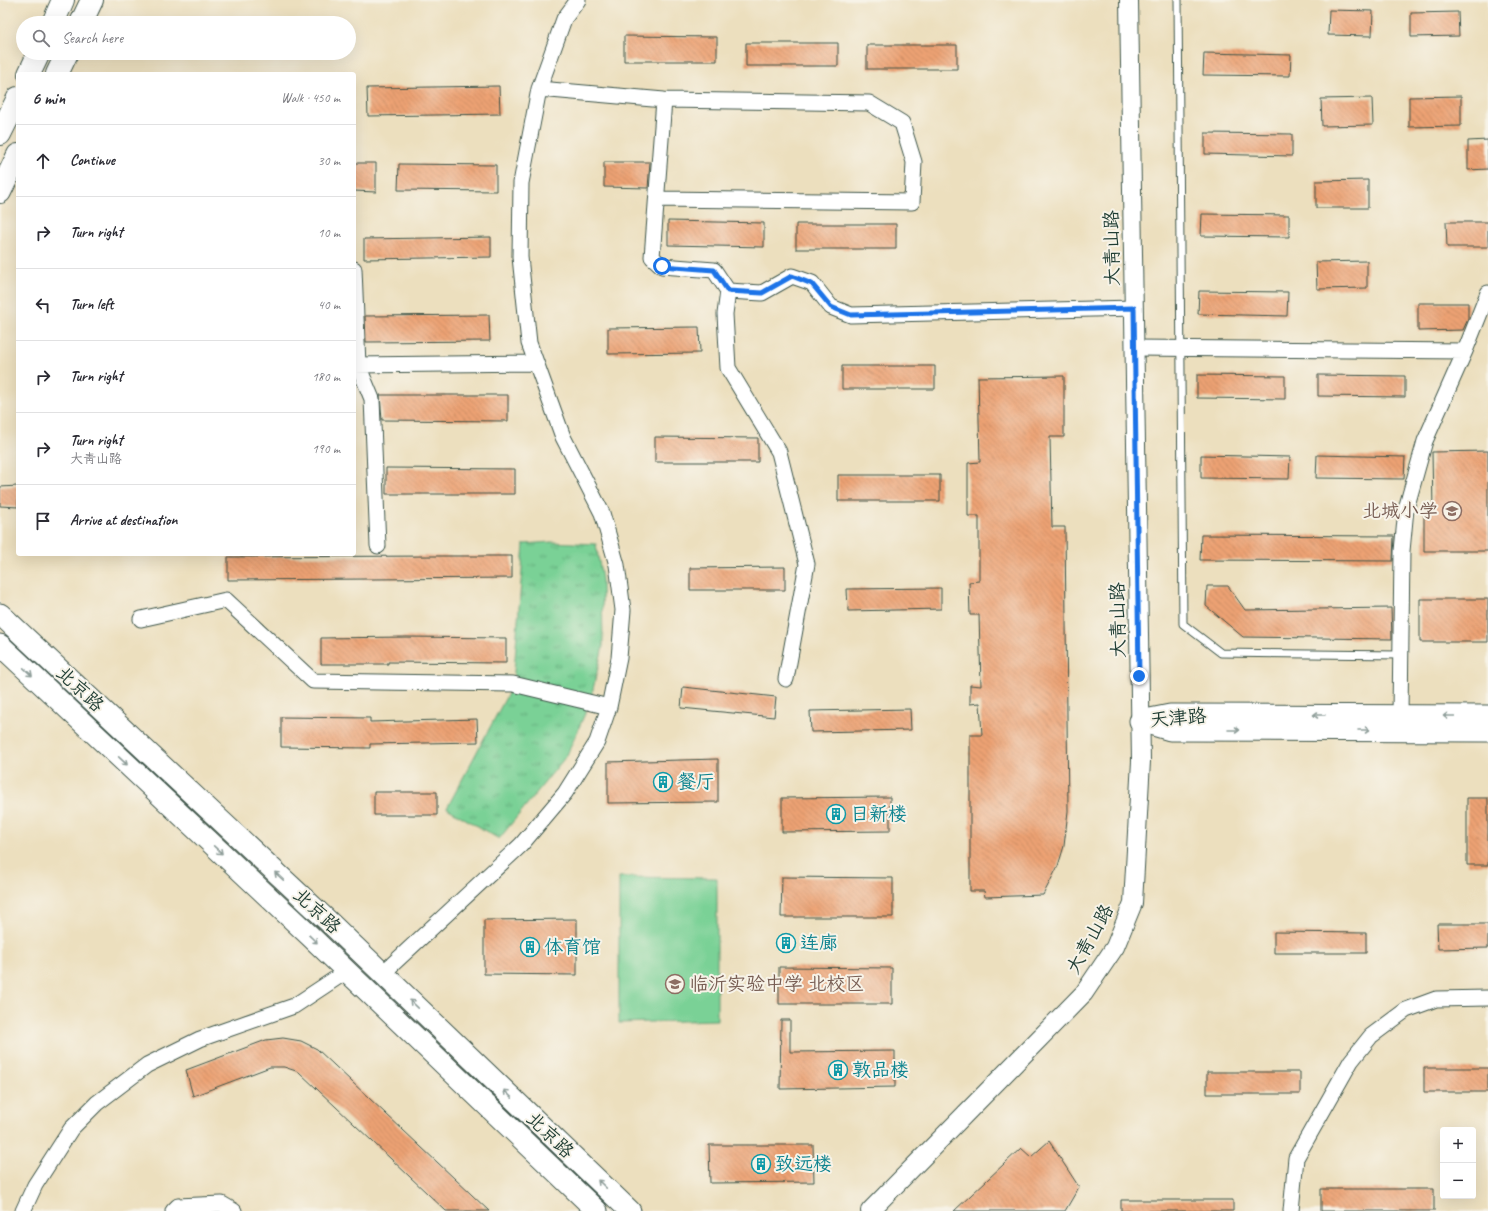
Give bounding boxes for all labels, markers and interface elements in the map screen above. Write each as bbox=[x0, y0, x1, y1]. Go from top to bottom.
search box bbox=[16, 16, 356, 60]
icon: search bbox=[30, 27, 52, 49]
text: Search here bbox=[62, 29, 123, 48]
text: 6 min bbox=[32, 88, 65, 109]
text: Walk · 450 m bbox=[281, 90, 340, 106]
icon: ahead bbox=[32, 150, 54, 172]
text: Continue bbox=[70, 151, 115, 170]
text: 30 m bbox=[318, 153, 340, 169]
street label: 大青山路 bbox=[1099, 210, 1125, 286]
icon: right bbox=[32, 222, 54, 244]
text: Turn right bbox=[70, 223, 123, 242]
text: 10 m bbox=[318, 225, 340, 241]
route start bbox=[653, 257, 671, 275]
icon: left bbox=[32, 294, 54, 316]
text: Turn left bbox=[70, 295, 113, 314]
text: 40 m bbox=[318, 297, 340, 313]
icon: right bbox=[32, 366, 54, 388]
text: Turn right bbox=[70, 367, 123, 386]
text: 180 m bbox=[312, 369, 340, 385]
text: Turn right bbox=[70, 431, 123, 450]
icon: right bbox=[32, 438, 54, 460]
text: 190 m bbox=[312, 441, 340, 457]
text: 大青山路 bbox=[70, 451, 122, 467]
place label: 北城小学 bbox=[1362, 499, 1438, 523]
school or university icon: 北城小学 bbox=[1441, 500, 1463, 522]
icon: arrive bbox=[32, 510, 54, 532]
text: Arrive at destination bbox=[70, 511, 177, 530]
street label: 大青山路 bbox=[1105, 582, 1131, 658]
street label: 北京路 bbox=[51, 661, 109, 717]
one-way arrow bbox=[23, 667, 33, 676]
route end bbox=[1130, 667, 1148, 685]
street label: 天津路 bbox=[1149, 704, 1207, 732]
one-way arrow bbox=[1313, 711, 1326, 719]
one-way arrow bbox=[1443, 712, 1456, 720]
one-way arrow bbox=[1227, 726, 1240, 734]
one-way arrow bbox=[1357, 726, 1370, 734]
one-way arrow bbox=[118, 756, 128, 765]
place label: 餐厅 bbox=[677, 770, 715, 794]
building icon: 餐厅 bbox=[652, 771, 674, 793]
place label: 日新楼 bbox=[850, 802, 907, 826]
building icon: 日新楼 bbox=[825, 803, 847, 825]
one-way arrow bbox=[213, 845, 223, 855]
one-way arrow bbox=[274, 871, 285, 880]
street label: 北京路 bbox=[288, 883, 346, 939]
street label: 大青山路 bbox=[1061, 900, 1119, 978]
place label: 连廊 bbox=[800, 931, 838, 955]
building icon: 连廊 bbox=[775, 932, 797, 954]
one-way arrow bbox=[308, 934, 318, 943]
place label: 体育馆 bbox=[544, 935, 601, 959]
building icon: 体育馆 bbox=[519, 936, 541, 958]
place label: 临沂实验中学 北校区 bbox=[689, 972, 865, 996]
school or university icon: 临沂实验中学 北校区 bbox=[664, 973, 686, 995]
one-way arrow bbox=[409, 999, 419, 1009]
place label: 敦品楼 bbox=[852, 1058, 909, 1082]
building icon: 敦品楼 bbox=[827, 1059, 849, 1081]
one-way arrow bbox=[503, 1089, 513, 1099]
street label: 北京路 bbox=[521, 1107, 579, 1163]
map controls bbox=[1440, 1127, 1476, 1199]
button: + bbox=[1440, 1127, 1476, 1163]
place label: 致远楼 bbox=[775, 1152, 832, 1176]
building icon: 致远楼 bbox=[750, 1153, 772, 1175]
button: − bbox=[1440, 1163, 1476, 1199]
one-way arrow bbox=[597, 1179, 607, 1189]

